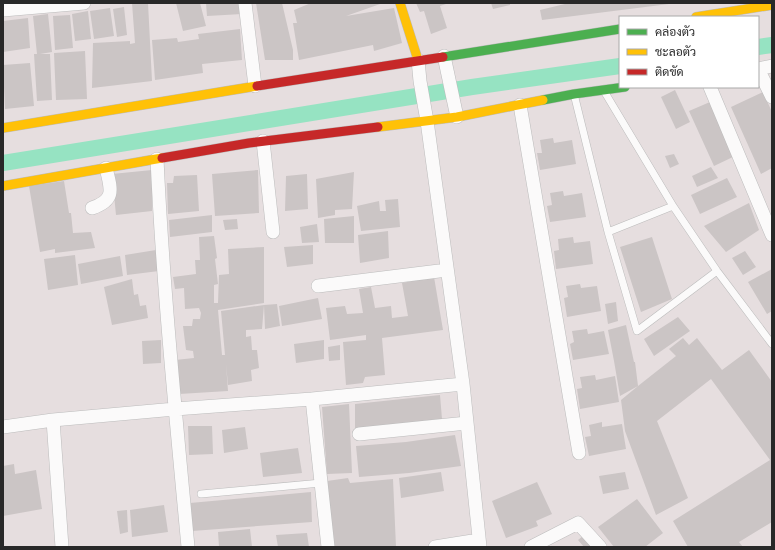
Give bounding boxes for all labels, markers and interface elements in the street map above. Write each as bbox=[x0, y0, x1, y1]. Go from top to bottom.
legend bbox=[619, 16, 759, 88]
text: คล่องตัว bbox=[655, 24, 695, 41]
text: ชะลอตัว bbox=[655, 44, 696, 61]
text: ติดขัด bbox=[655, 64, 684, 81]

